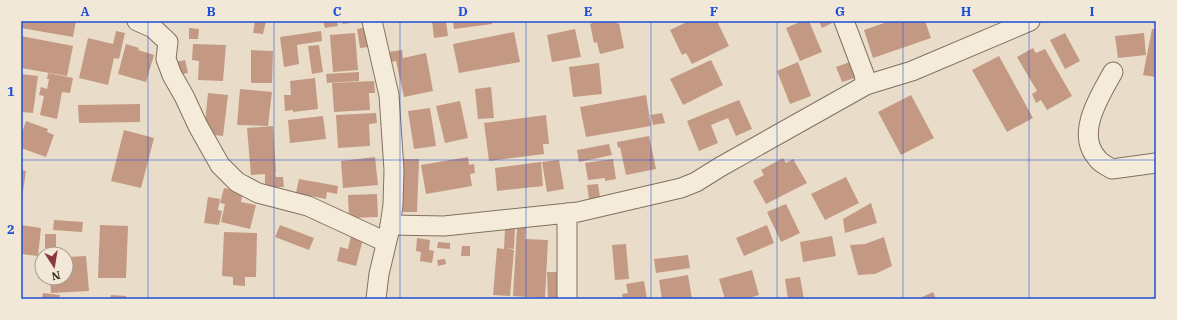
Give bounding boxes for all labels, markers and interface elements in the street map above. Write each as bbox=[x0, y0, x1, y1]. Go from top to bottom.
text: A bbox=[80, 3, 90, 20]
text: B bbox=[206, 3, 216, 20]
text: C bbox=[333, 3, 342, 20]
text: D bbox=[458, 3, 468, 20]
text: E bbox=[584, 3, 592, 20]
text: F bbox=[710, 3, 718, 20]
text: G bbox=[835, 3, 845, 20]
text: H bbox=[961, 3, 972, 20]
text: I bbox=[1090, 3, 1095, 20]
text: 1 bbox=[7, 83, 15, 100]
text: 2 bbox=[7, 221, 15, 238]
north arrow bbox=[34, 246, 74, 286]
text: N bbox=[50, 268, 62, 284]

